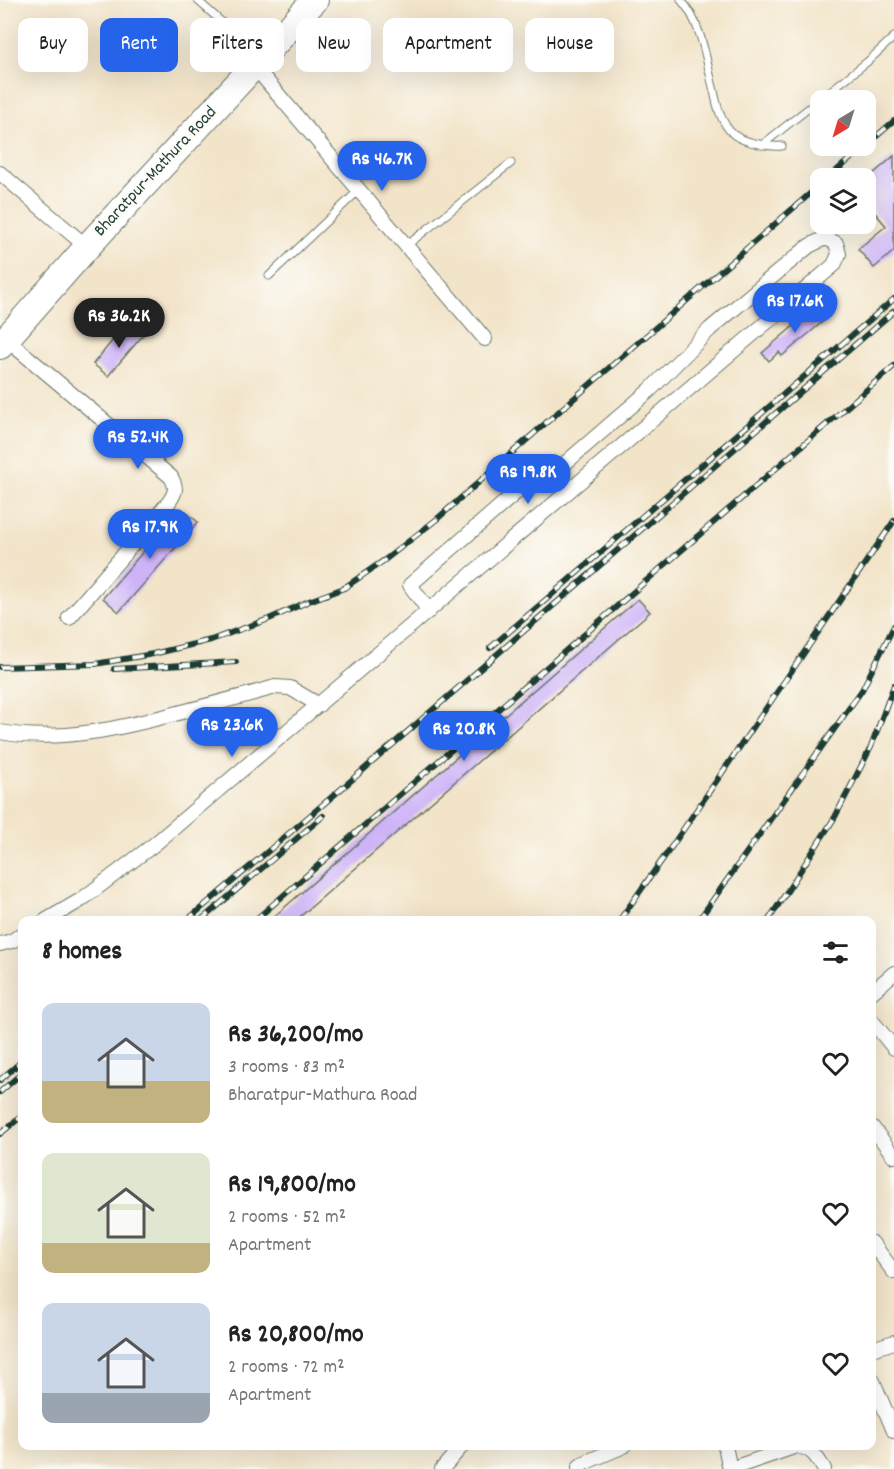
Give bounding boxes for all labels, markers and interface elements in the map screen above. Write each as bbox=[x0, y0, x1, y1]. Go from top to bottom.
chip: Buy bbox=[18, 18, 88, 72]
chip: Rent bbox=[100, 18, 178, 72]
chip: Filters bbox=[190, 18, 284, 72]
chip: New bbox=[296, 18, 371, 72]
chip: Apartment bbox=[383, 18, 513, 72]
chip: House bbox=[525, 18, 614, 72]
north arrow bbox=[810, 90, 876, 156]
map controls bbox=[810, 90, 876, 234]
street label: Bharatpur-Mathura Road bbox=[89, 101, 223, 243]
pin: Rs 46.7K bbox=[320, 141, 444, 192]
text: Rs 46.7K bbox=[351, 146, 413, 174]
button: layers bbox=[810, 168, 876, 234]
pin: Rs 17.6K bbox=[733, 283, 857, 334]
text: Rs 17.6K bbox=[766, 288, 824, 316]
pin: Rs 36.2K bbox=[57, 298, 181, 349]
text: Rs 36.2K bbox=[88, 303, 150, 331]
pin: Rs 52.4K bbox=[76, 419, 200, 470]
text: Rs 52.4K bbox=[107, 424, 169, 452]
pin: Rs 19.8K bbox=[466, 454, 590, 505]
text: Rs 19.8K bbox=[500, 459, 556, 487]
pin: Rs 17.9K bbox=[88, 509, 212, 560]
text: Rs 17.9K bbox=[122, 514, 178, 542]
pin: Rs 23.6K bbox=[170, 707, 294, 758]
pin: Rs 20.8K bbox=[402, 711, 526, 762]
text: Rs 23.6K bbox=[201, 712, 263, 740]
text: Rs 20.8K bbox=[433, 716, 495, 744]
text: 8 homes bbox=[42, 934, 122, 971]
icon: filters bbox=[819, 936, 852, 969]
text: Rs 36,200/mo bbox=[228, 1017, 363, 1054]
icon: home bbox=[90, 1027, 162, 1099]
icon: heart bbox=[819, 1047, 852, 1080]
text: 3 rooms · 83 m² bbox=[228, 1054, 345, 1082]
text: Bharatpur-Mathura Road bbox=[228, 1082, 417, 1110]
text: Rs 19,800/mo bbox=[228, 1167, 356, 1204]
icon: home bbox=[90, 1177, 162, 1249]
icon: heart bbox=[819, 1197, 852, 1230]
text: 2 rooms · 52 m² bbox=[228, 1204, 346, 1232]
text: Apartment bbox=[228, 1232, 311, 1260]
text: Rs 20,800/mo bbox=[228, 1317, 364, 1354]
icon: home bbox=[90, 1327, 162, 1399]
icon: heart bbox=[819, 1347, 852, 1380]
text: 2 rooms · 72 m² bbox=[228, 1354, 344, 1382]
text: Apartment bbox=[228, 1382, 311, 1410]

